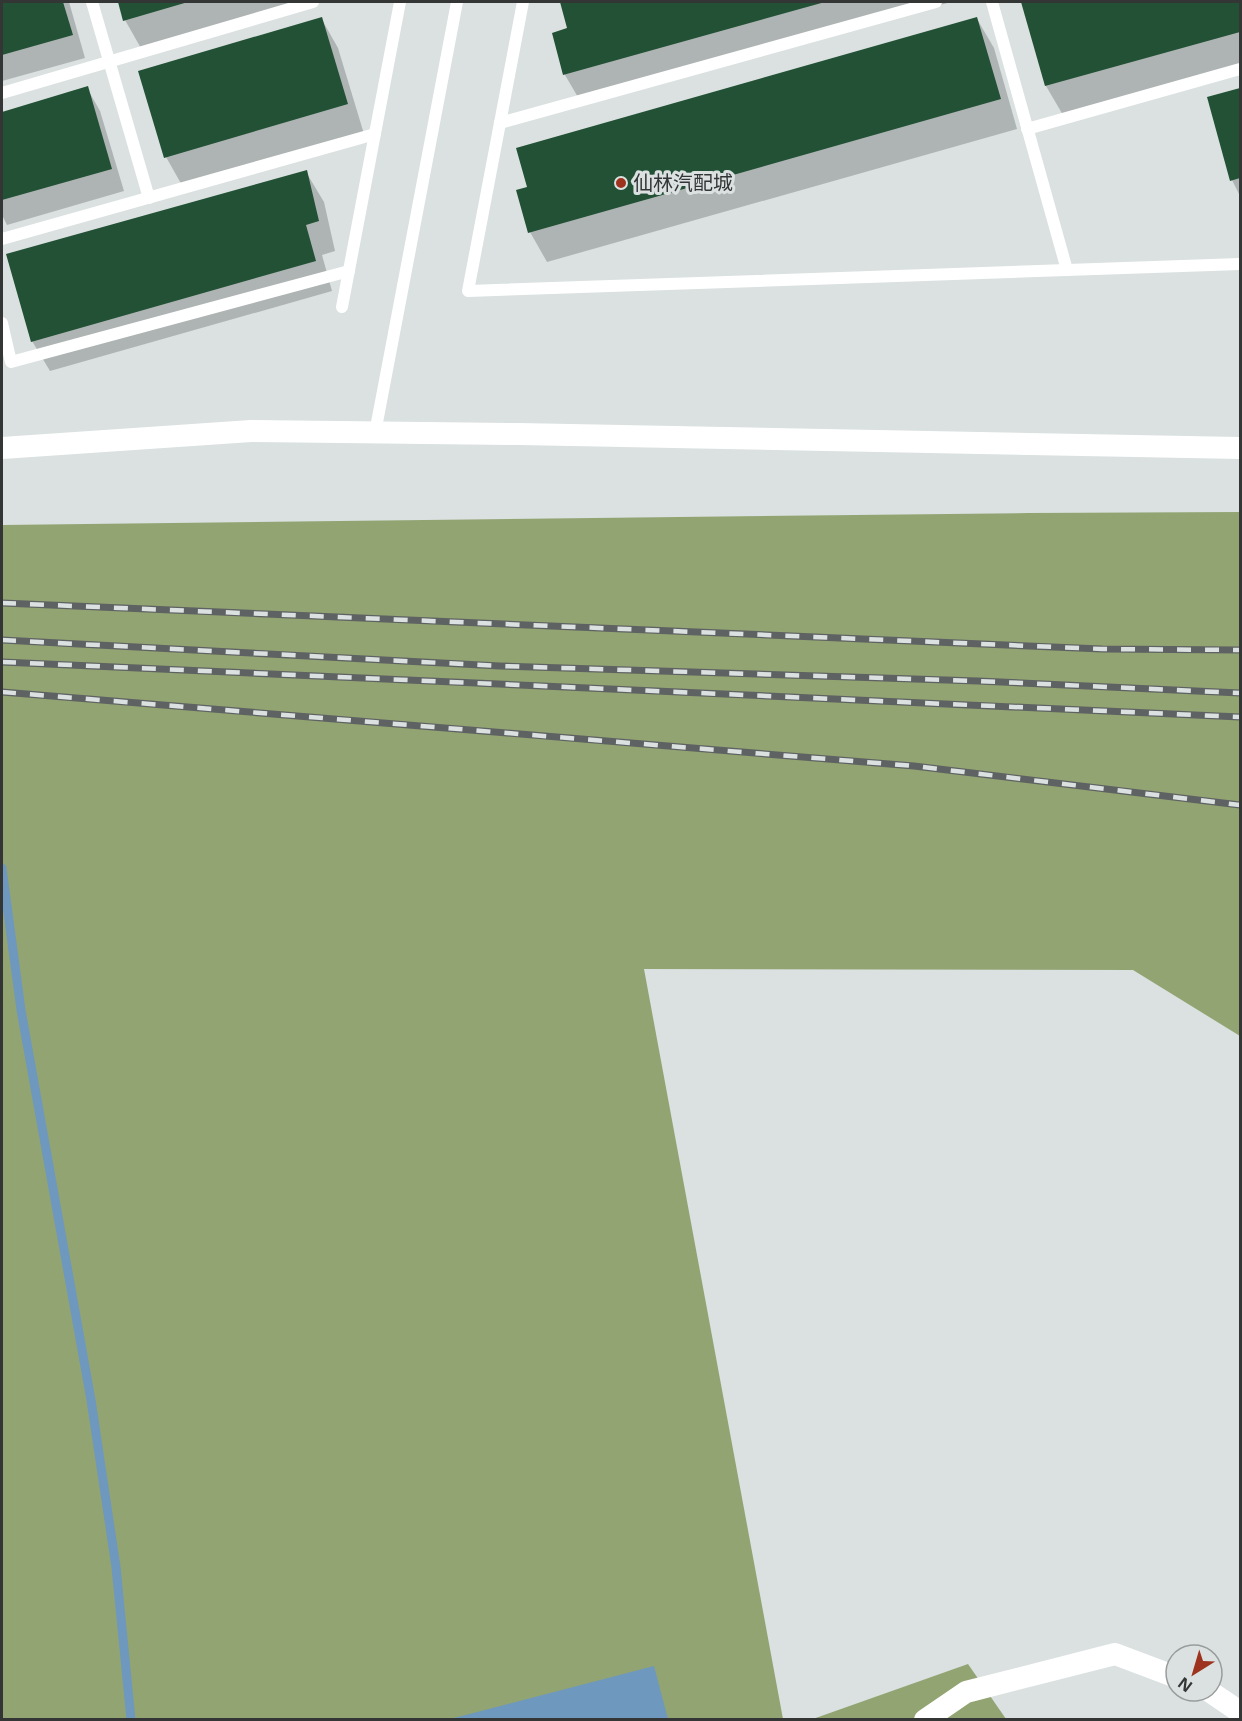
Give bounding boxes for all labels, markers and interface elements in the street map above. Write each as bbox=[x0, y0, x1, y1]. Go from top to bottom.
place label: 仙林汽配城 bbox=[633, 169, 733, 196]
marker: 仙林汽配城 bbox=[614, 176, 628, 190]
north arrow bbox=[1164, 1643, 1224, 1703]
text: N bbox=[1173, 1672, 1197, 1698]

